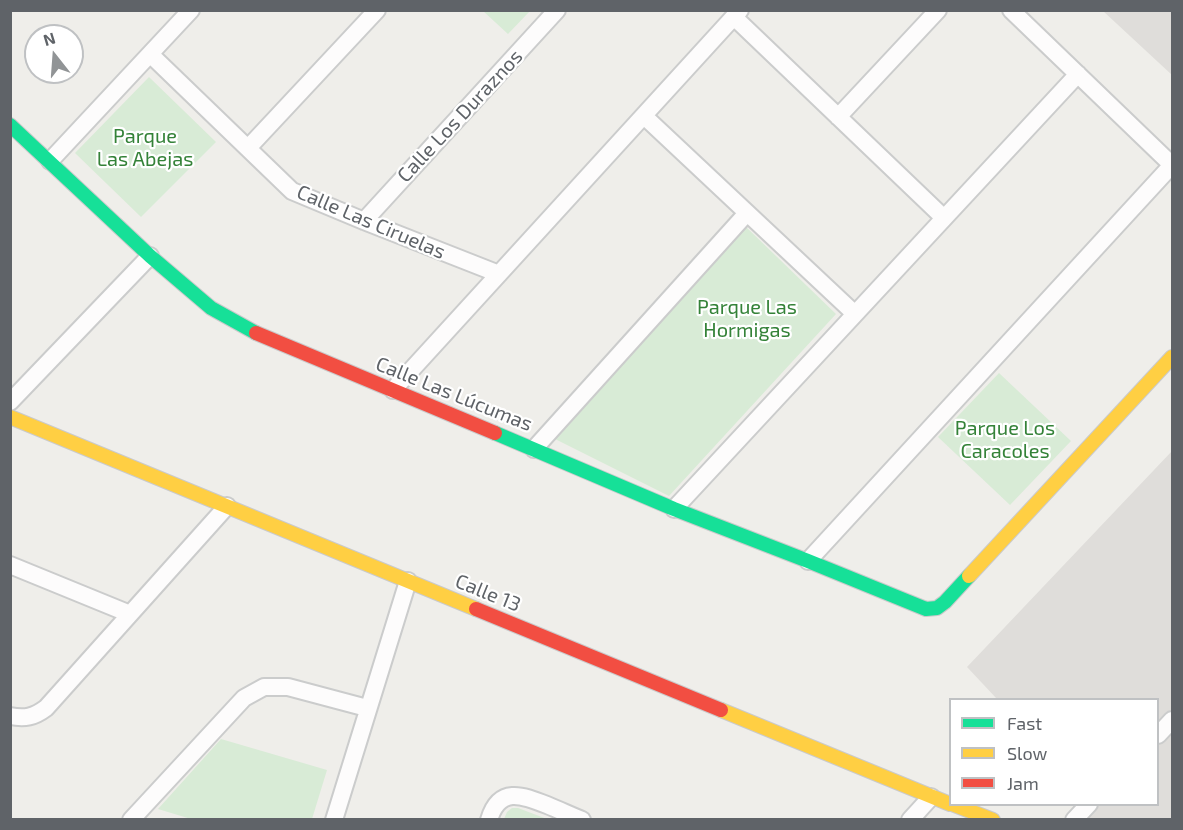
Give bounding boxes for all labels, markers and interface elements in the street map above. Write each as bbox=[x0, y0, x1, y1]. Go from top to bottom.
north arrow bbox=[24, 24, 84, 84]
text: N bbox=[41, 27, 57, 49]
street label: Calle Los Duraznos bbox=[392, 45, 528, 187]
park label: Parque Las Abejas bbox=[97, 124, 193, 171]
street label: Calle Las Ciruelas bbox=[293, 180, 449, 264]
park label: Parque Las Hormigas bbox=[697, 295, 797, 342]
street label: Calle Las Lúcumas bbox=[372, 352, 536, 436]
park label: Parque Los Caracoles bbox=[955, 416, 1055, 463]
street label: Calle 13 bbox=[452, 569, 524, 617]
legend bbox=[949, 698, 1159, 806]
text: Fast bbox=[1007, 712, 1042, 734]
text: Slow bbox=[1007, 742, 1047, 764]
text: Jam bbox=[1007, 772, 1039, 794]

